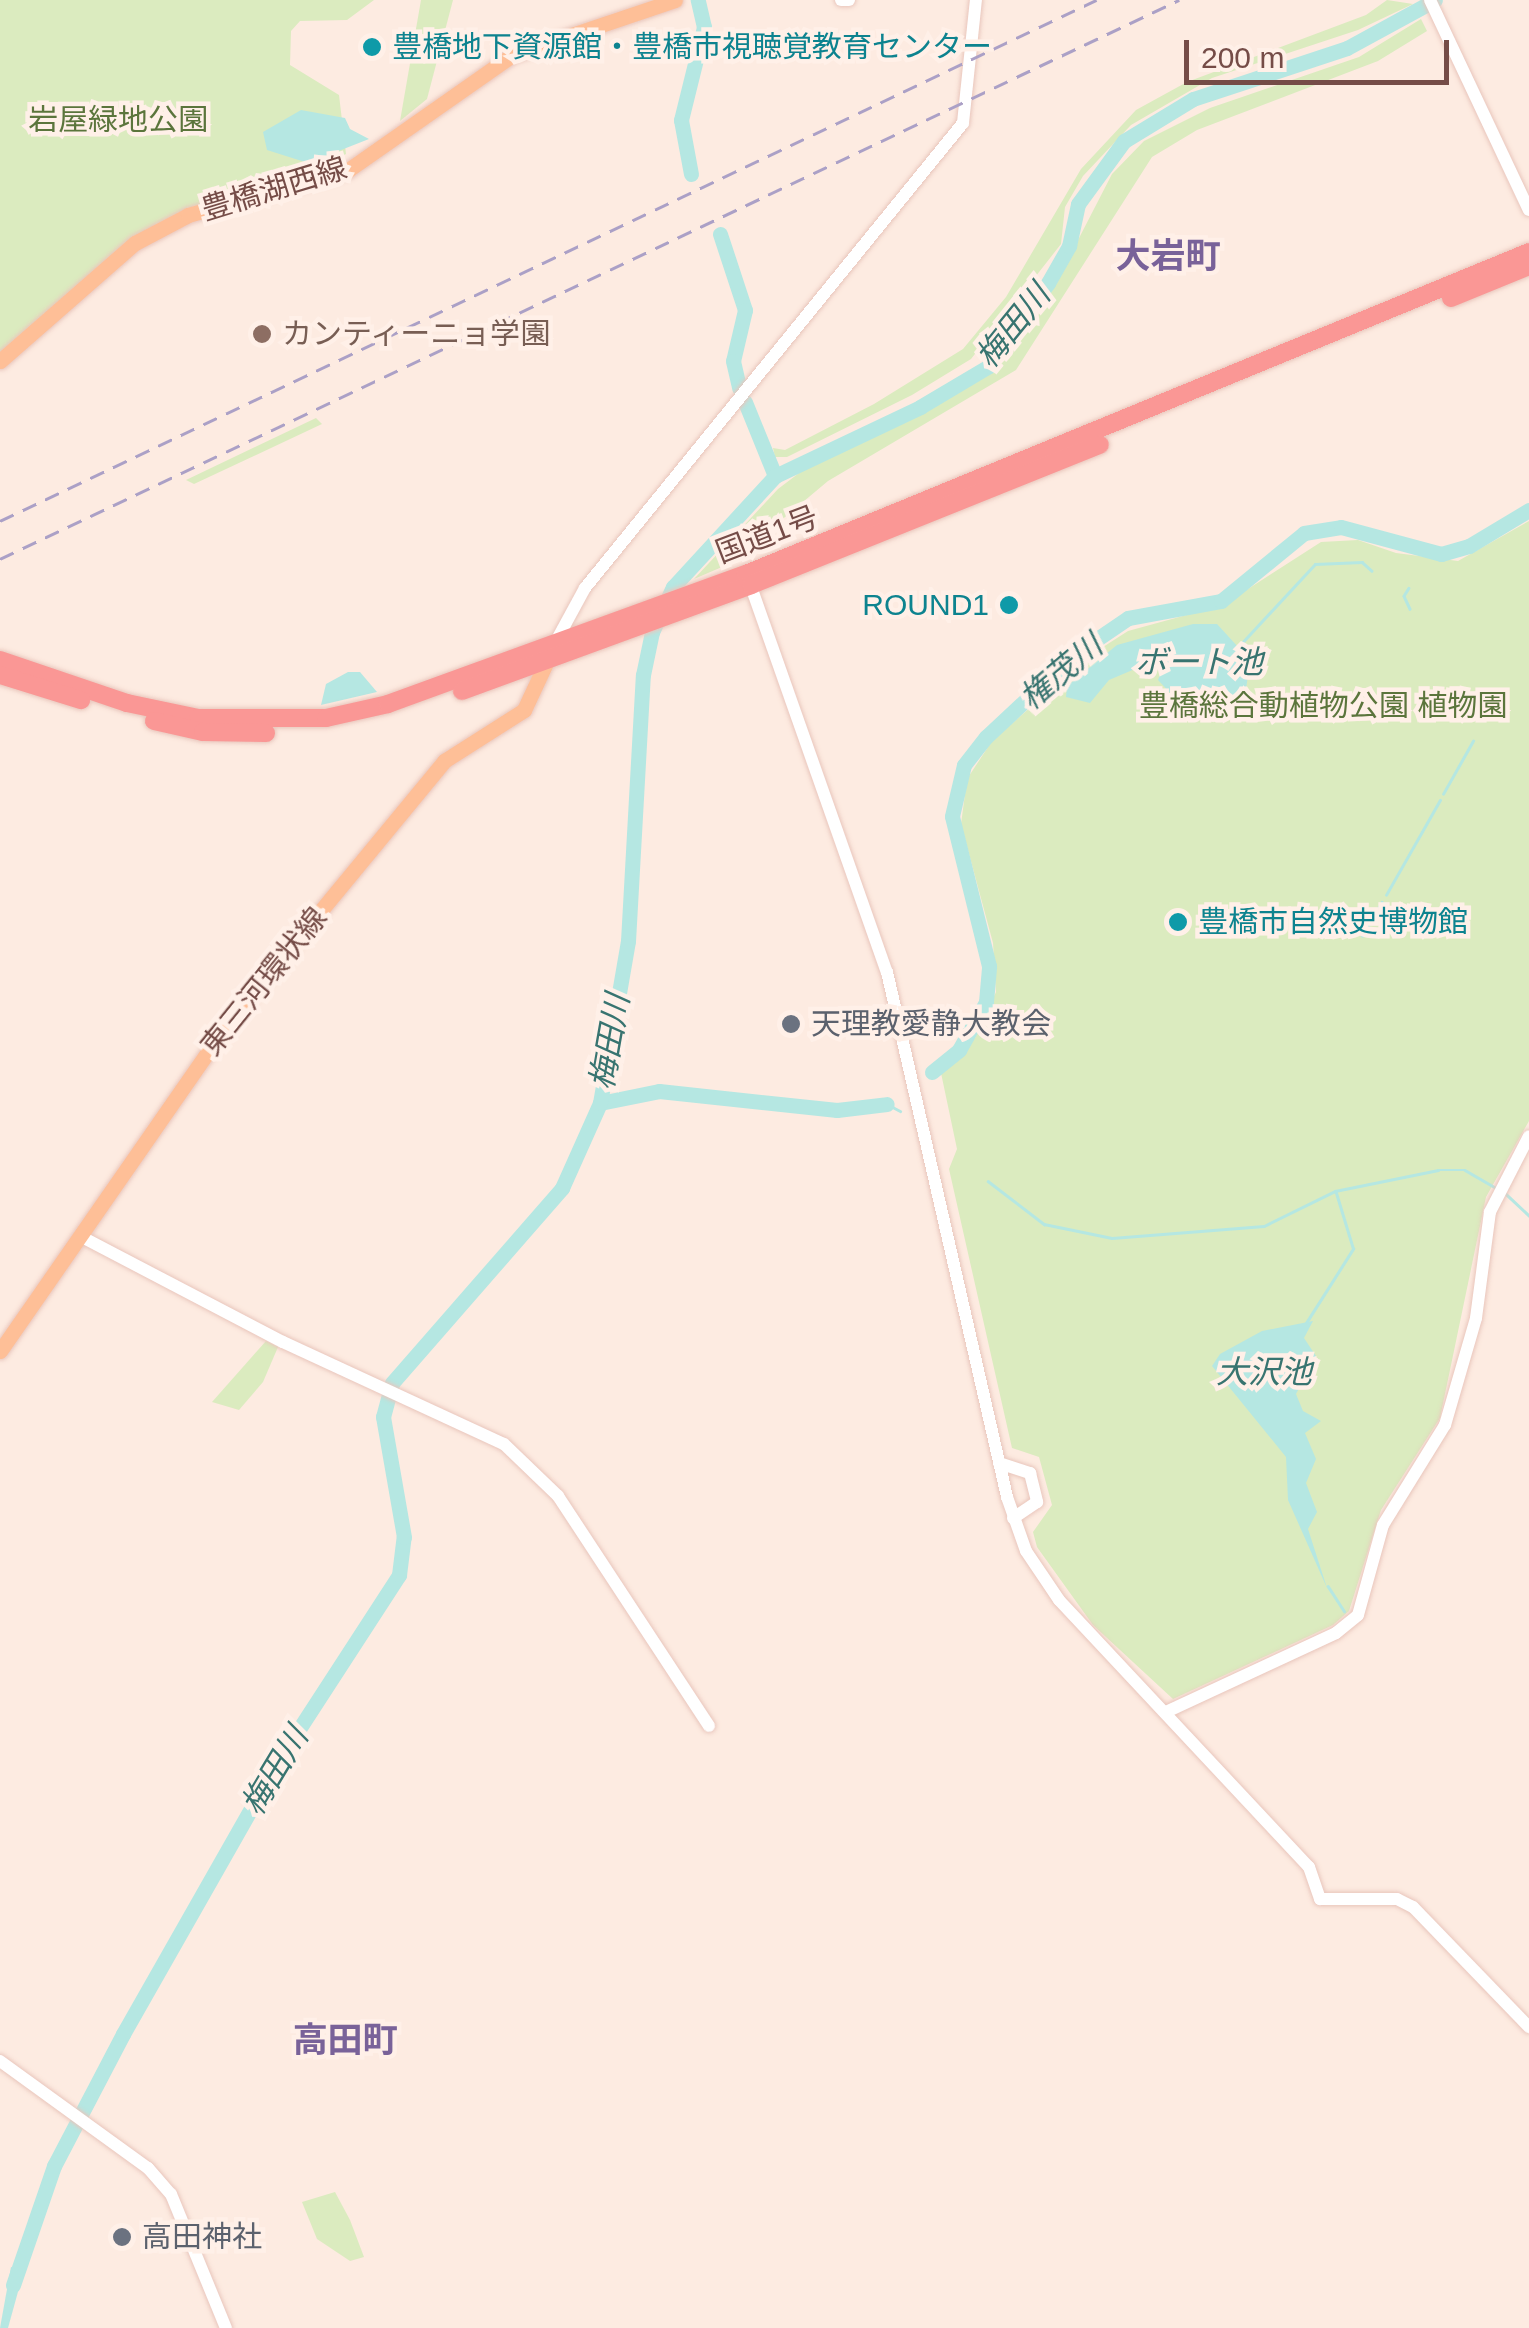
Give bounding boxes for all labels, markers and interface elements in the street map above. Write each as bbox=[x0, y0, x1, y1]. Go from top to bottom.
scale bar bbox=[1189, 20, 1454, 82]
place label: 豊橋地下資源館・豊橋市視聴覚教育センター bbox=[392, 29, 992, 65]
marker: 豊橋地下資源館・豊橋市視聴覚教育センター bbox=[361, 36, 383, 58]
text: 200 m bbox=[1201, 41, 1284, 74]
park label: 岩屋緑地公園 bbox=[28, 102, 208, 138]
street label: 豊橋湖西線 bbox=[197, 150, 351, 228]
district label: 大岩町 bbox=[1116, 235, 1220, 277]
water label: 梅田川 bbox=[968, 277, 1058, 375]
place label: カンティーニョ学園 bbox=[282, 316, 552, 352]
marker: カンティーニョ学園 bbox=[251, 323, 273, 345]
street label: 国道1号 bbox=[711, 499, 823, 571]
place label: ROUND1 bbox=[862, 587, 989, 623]
marker: ROUND1 bbox=[998, 594, 1020, 616]
water label: 権茂川 bbox=[1012, 626, 1110, 718]
water label: ボート池 bbox=[1135, 643, 1263, 681]
park label: 豊橋総合動植物公園 植物園 bbox=[1139, 688, 1507, 724]
street label: 東三河環状線 bbox=[193, 901, 335, 1063]
place label: 豊橋市自然史博物館 bbox=[1198, 904, 1468, 940]
marker: 豊橋市自然史博物館 bbox=[1167, 911, 1189, 933]
water label: 梅田川 bbox=[583, 991, 637, 1093]
place label: 天理教愛静大教会 bbox=[811, 1006, 1051, 1042]
marker: 天理教愛静大教会 bbox=[780, 1013, 802, 1035]
water label: 大沢池 bbox=[1216, 1353, 1312, 1391]
water label: 梅田川 bbox=[234, 1720, 316, 1822]
district label: 高田町 bbox=[293, 2019, 397, 2061]
place label: 高田神社 bbox=[142, 2219, 262, 2255]
marker: 高田神社 bbox=[111, 2226, 133, 2248]

